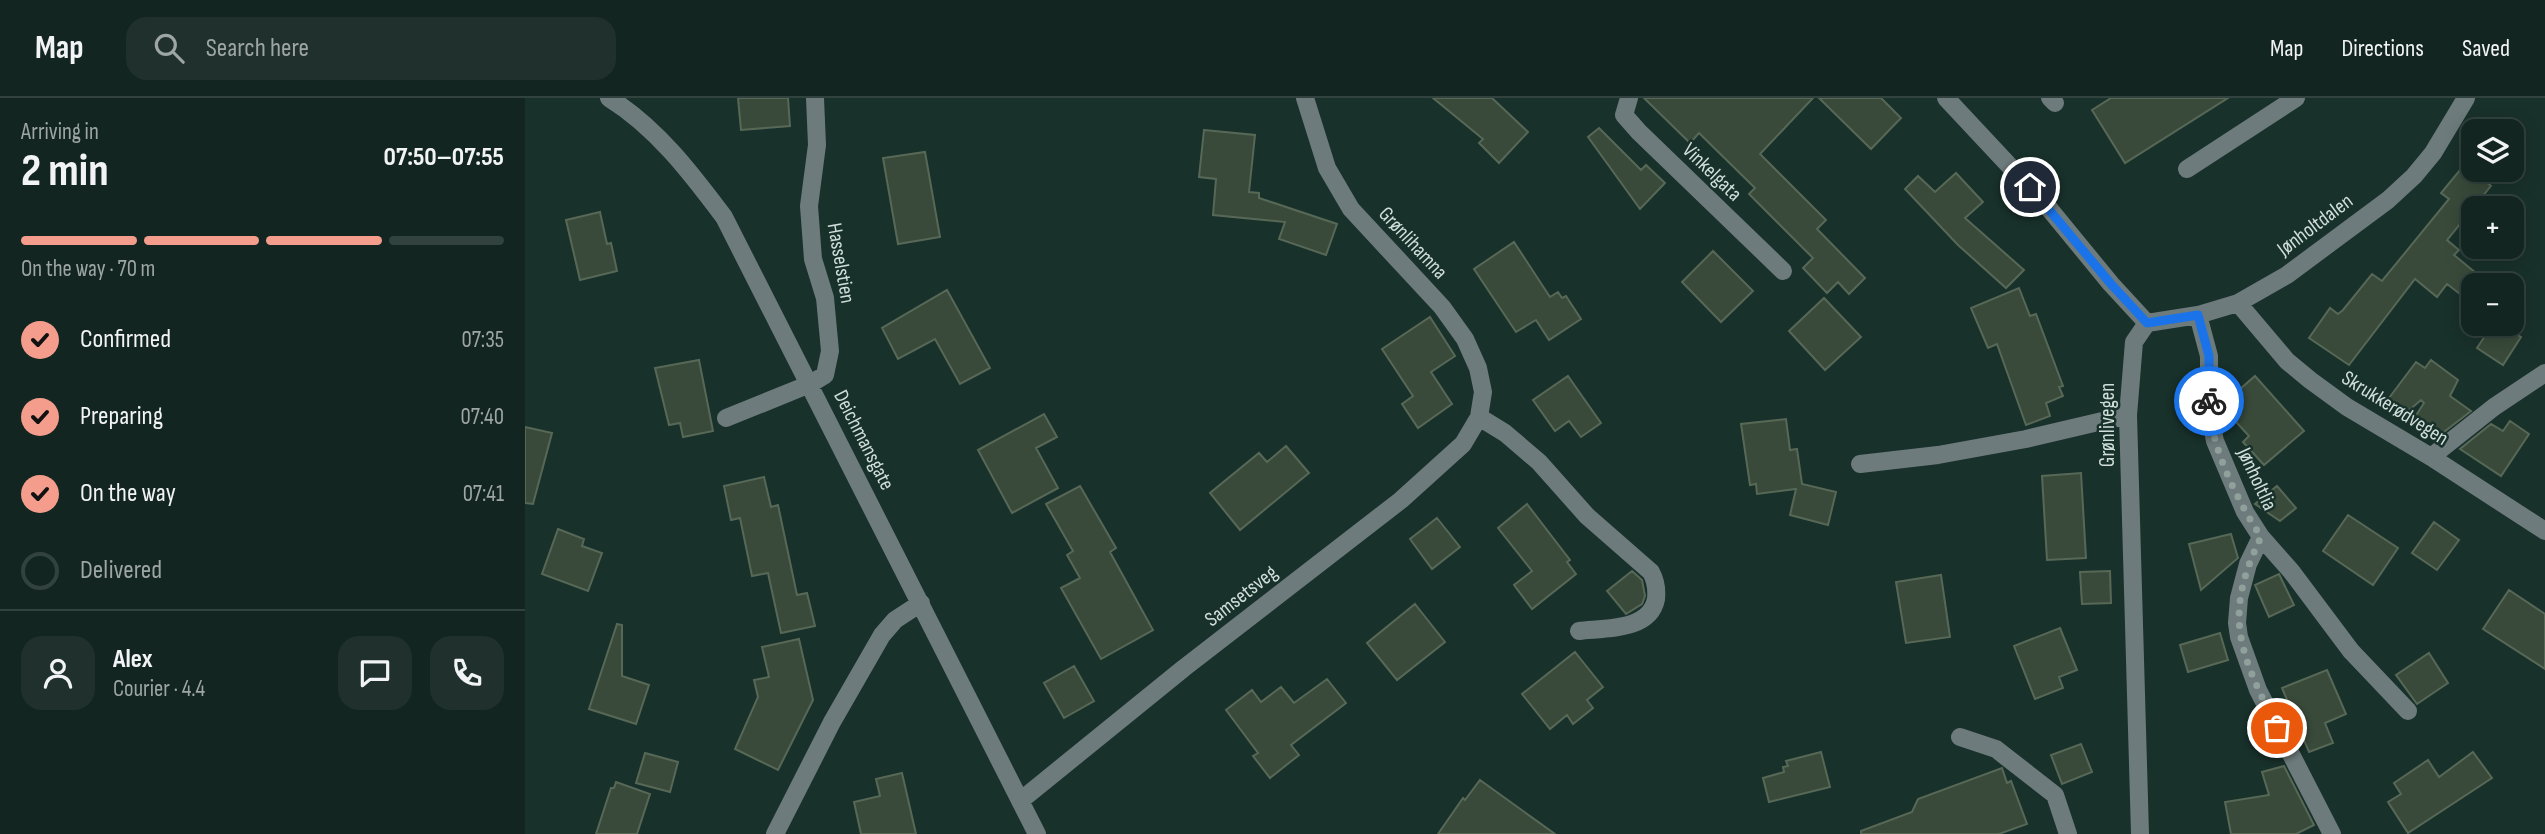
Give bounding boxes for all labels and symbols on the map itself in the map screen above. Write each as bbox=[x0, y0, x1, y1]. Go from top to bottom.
street label: Vinkelgata bbox=[1677, 138, 1747, 206]
pin bbox=[2000, 157, 2060, 217]
street label: Jønholtdalen bbox=[2272, 189, 2358, 262]
street label: Grønlihamna bbox=[1373, 202, 1453, 284]
street label: Hasselstien bbox=[822, 221, 860, 305]
street label: Skrukkerødvegen bbox=[2337, 365, 2453, 451]
courier bbox=[2174, 366, 2244, 436]
street label: Grønlivegen bbox=[2095, 383, 2120, 467]
street label: Deichmansgate bbox=[828, 386, 900, 494]
street label: Jønholtlia bbox=[2231, 443, 2282, 514]
street label: Samsetsveg bbox=[1200, 560, 1282, 632]
pin bbox=[2247, 698, 2307, 758]

